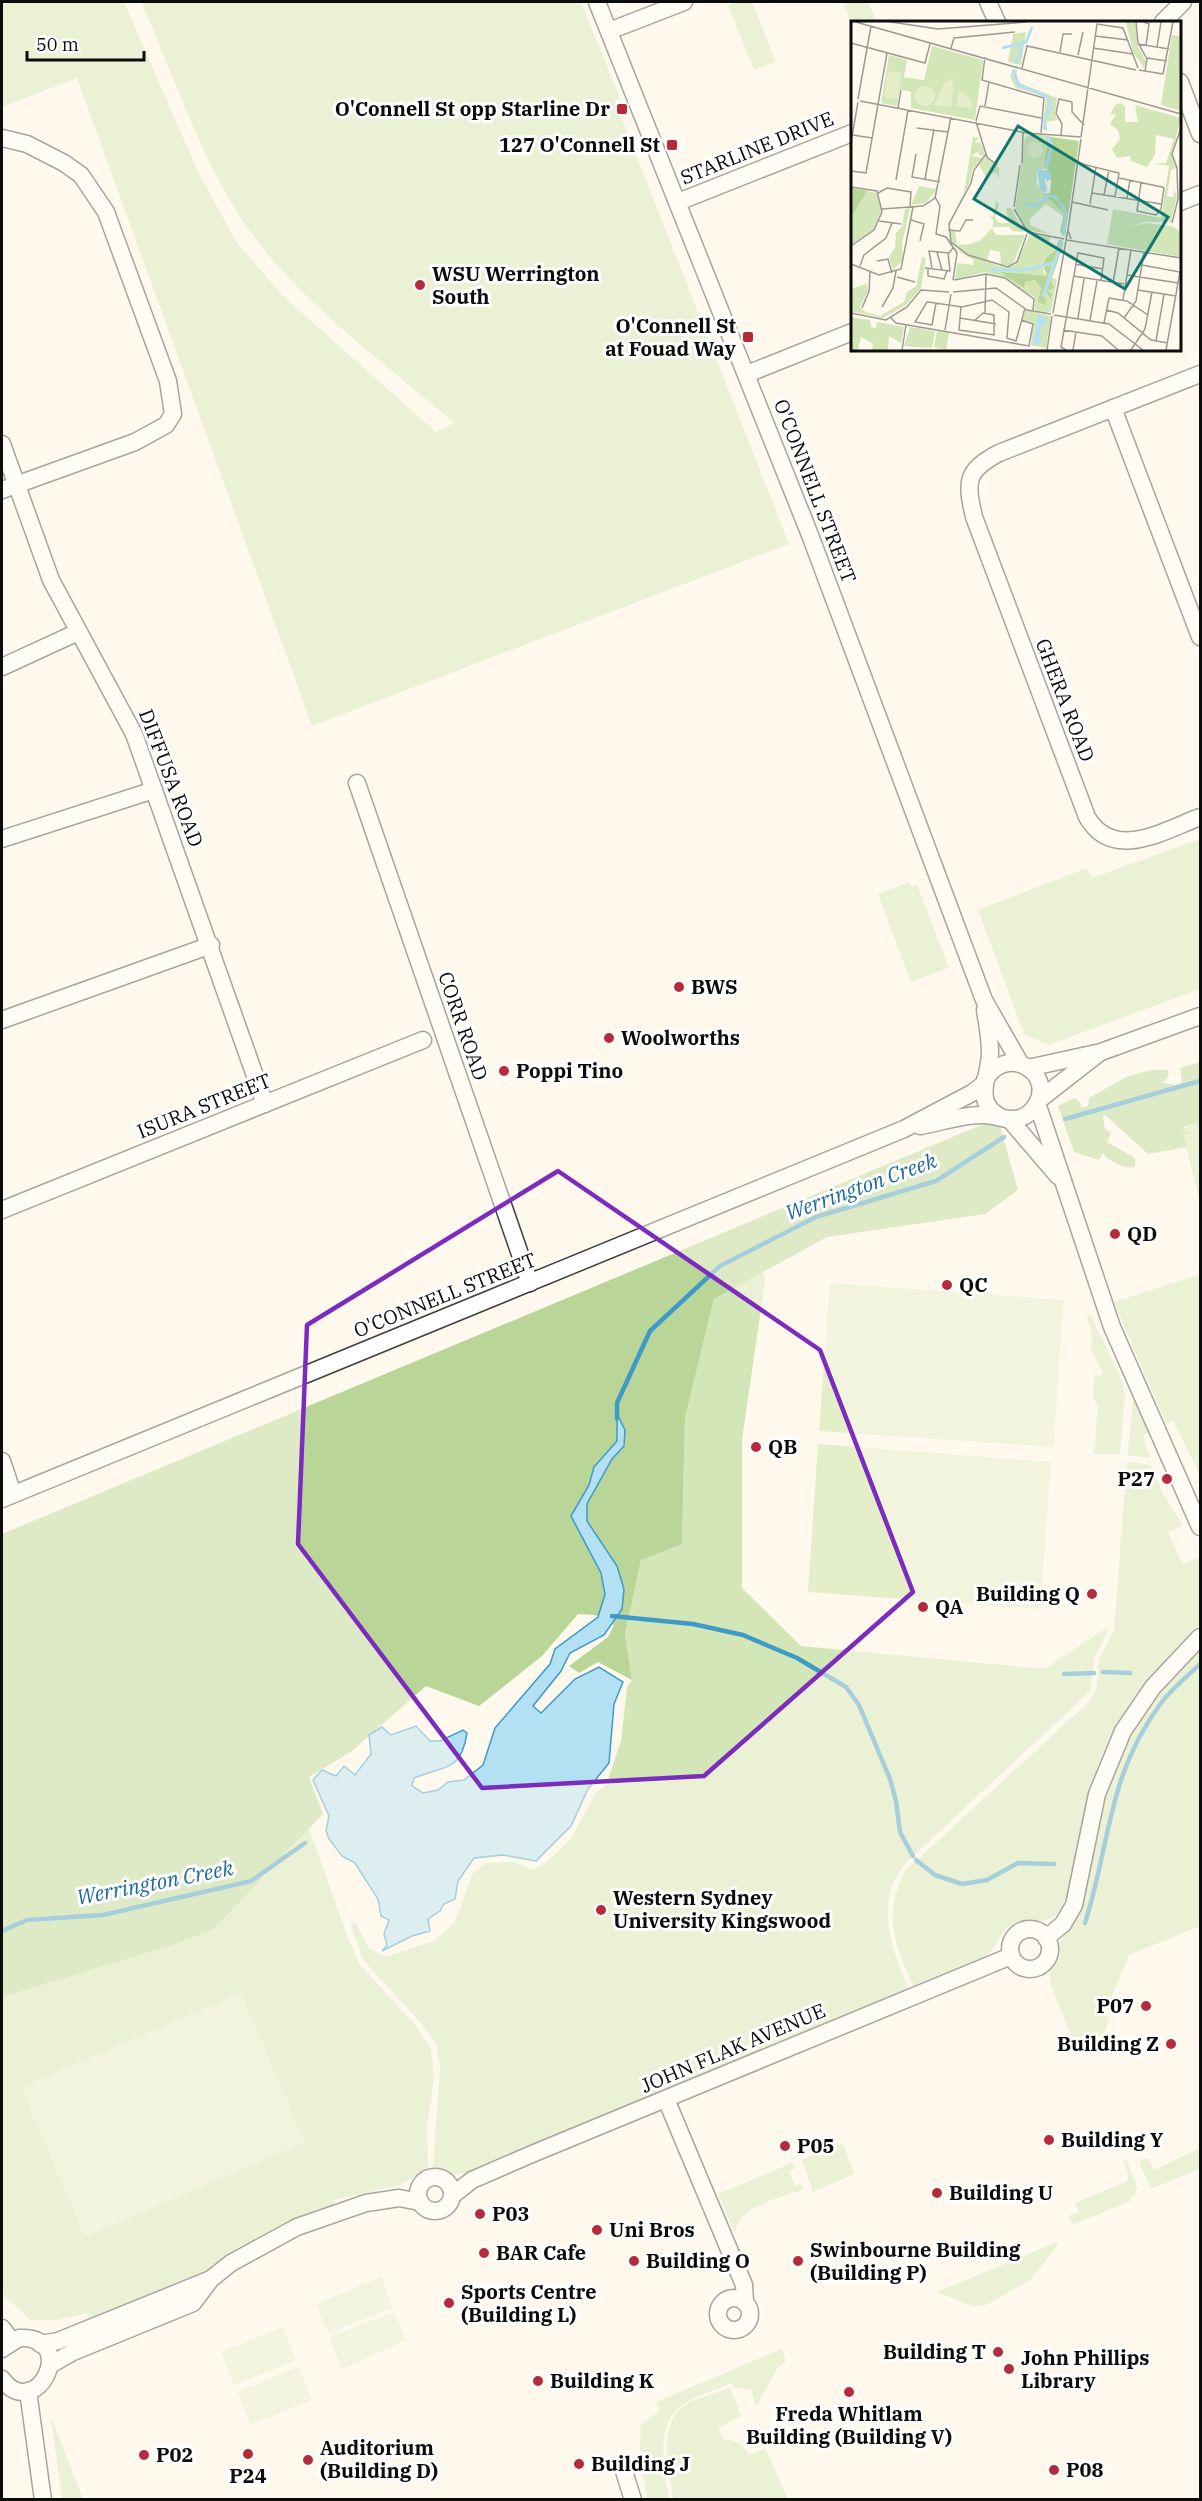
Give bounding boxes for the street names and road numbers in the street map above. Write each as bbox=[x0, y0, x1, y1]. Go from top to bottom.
street label: STARLINE DRIVE bbox=[676, 104, 837, 191]
street label: O'CONNELL STREET bbox=[768, 395, 863, 587]
street label: GHERA ROAD bbox=[1030, 634, 1101, 765]
street label: DIFFUSA ROAD bbox=[133, 705, 210, 851]
street label: CORR ROAD bbox=[432, 968, 495, 1084]
street label: ISURA STREET bbox=[133, 1066, 275, 1145]
street label: O'CONNELL STREET bbox=[349, 1246, 540, 1344]
street label: JOHN FLAK AVENUE bbox=[636, 1996, 829, 2099]

